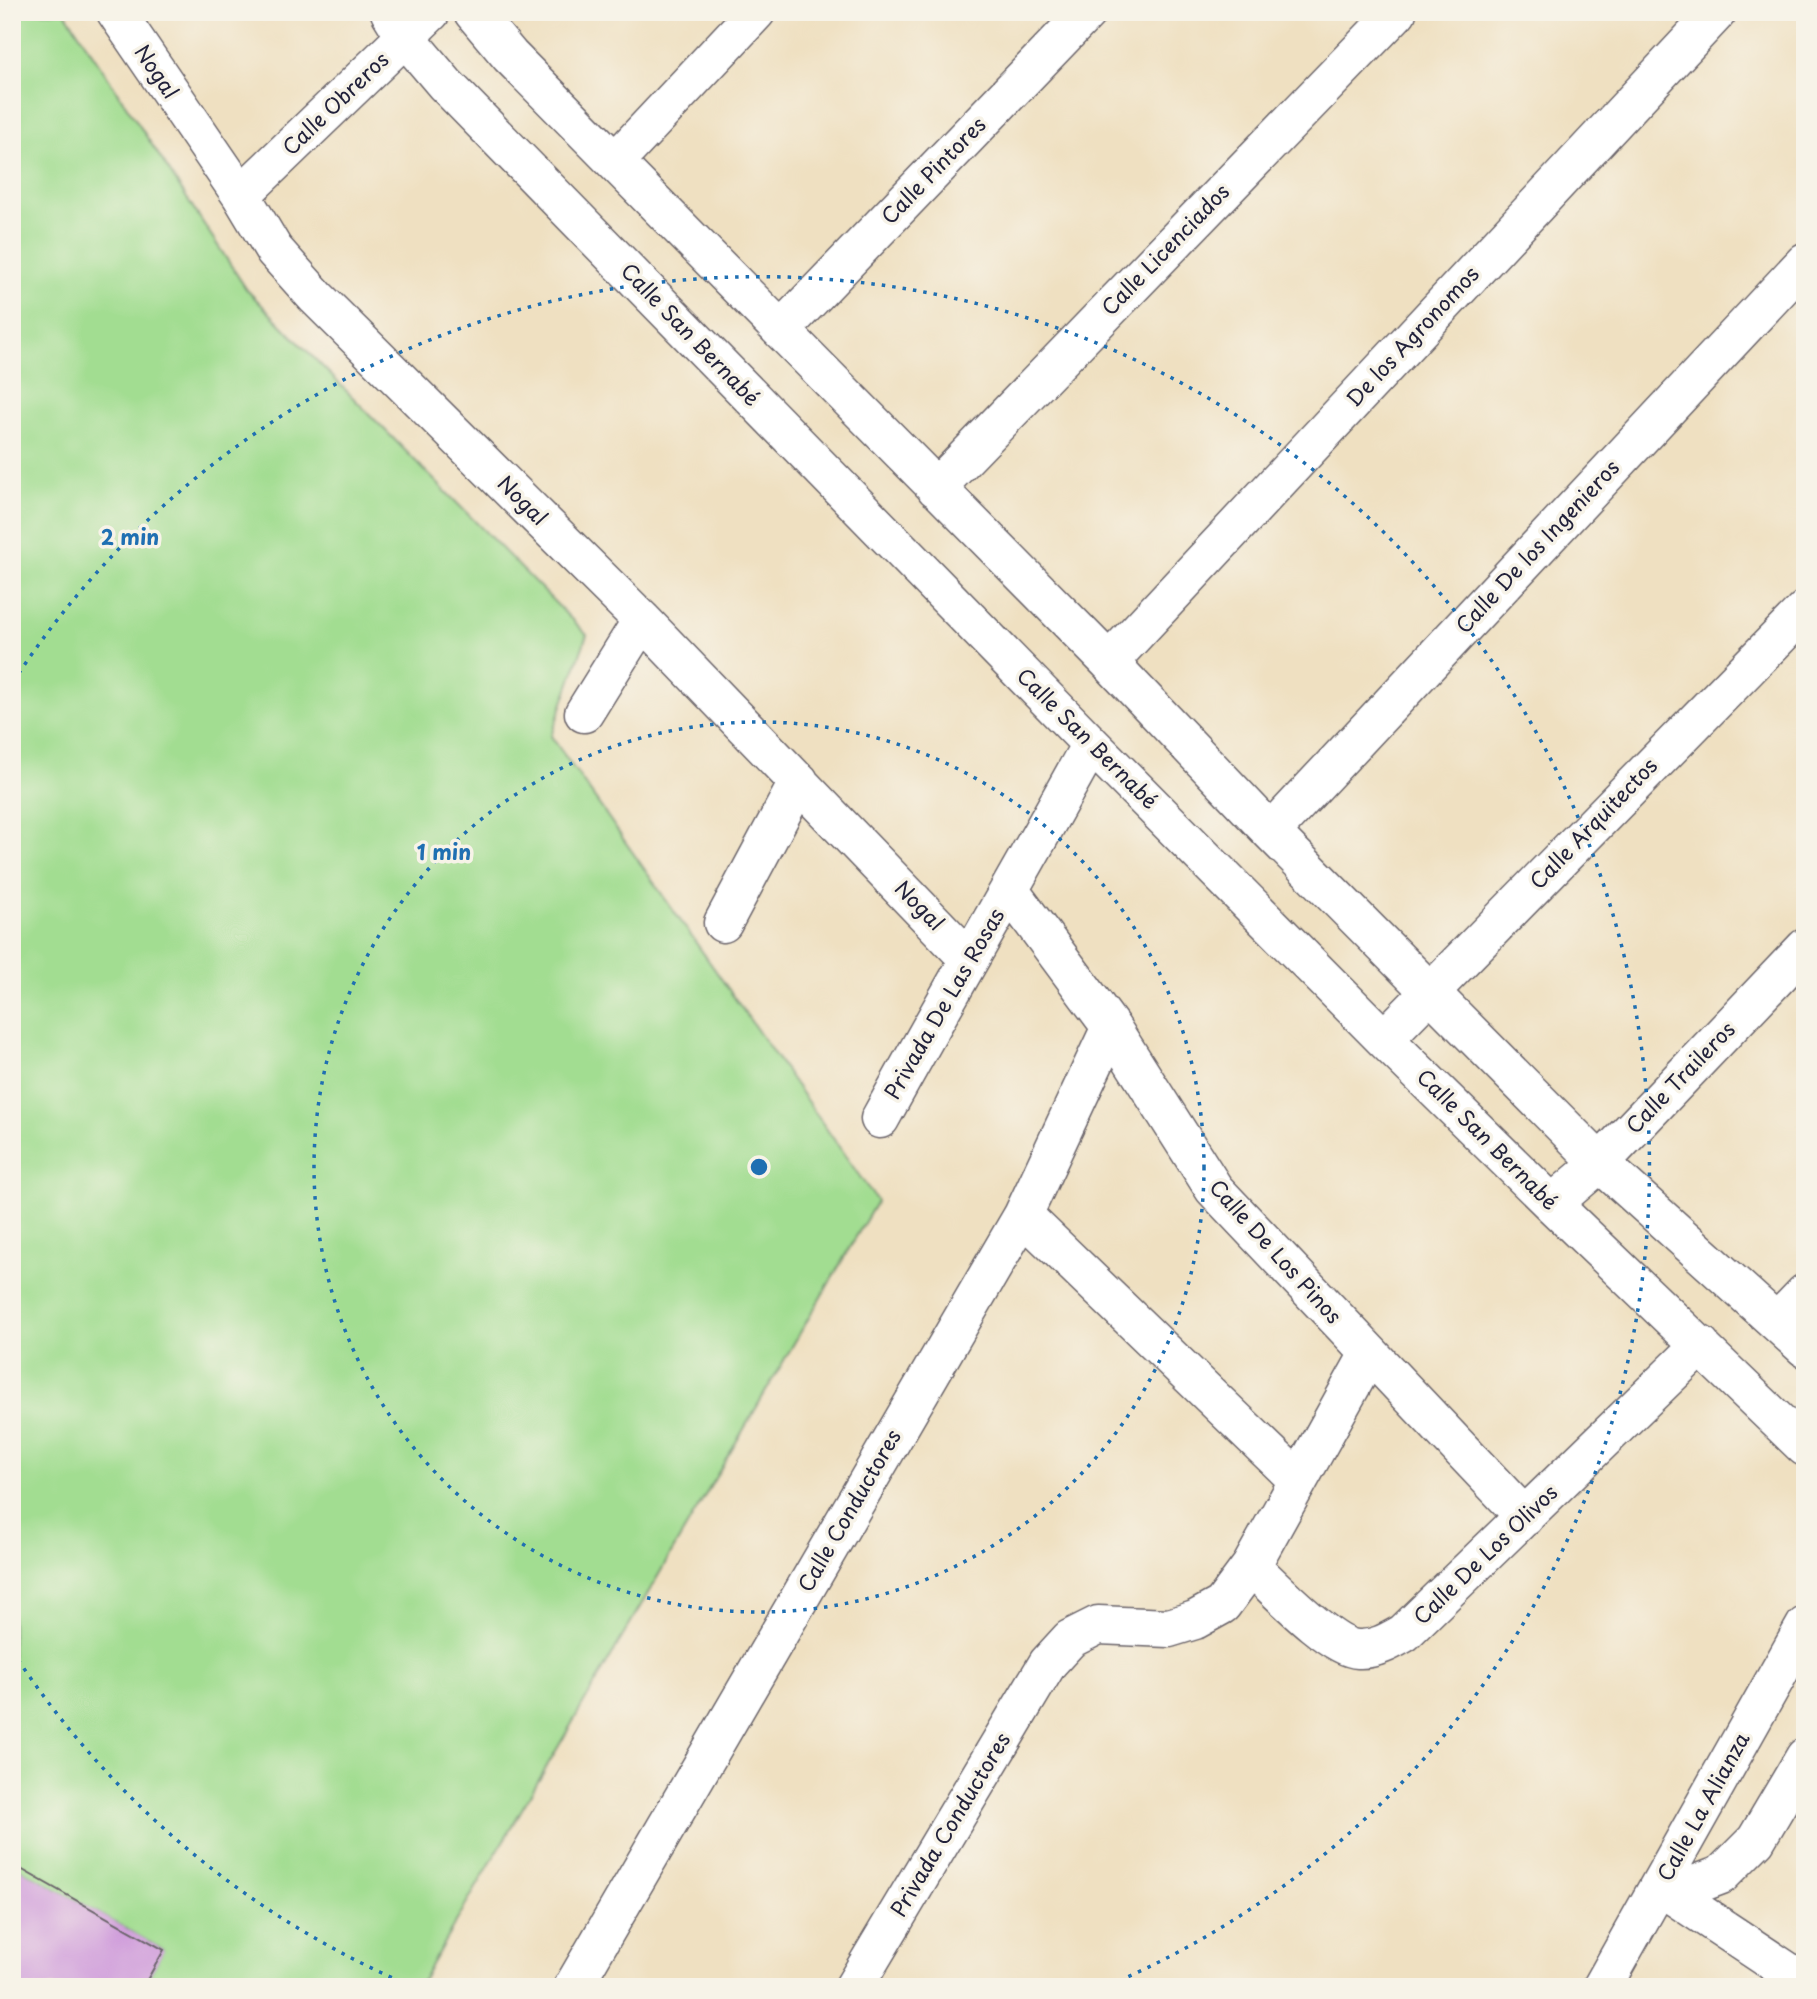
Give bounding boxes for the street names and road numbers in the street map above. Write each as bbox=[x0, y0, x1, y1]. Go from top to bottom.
street label: Nogal bbox=[128, 37, 188, 105]
street label: Calle Obreros bbox=[274, 43, 395, 162]
street label: Calle Pintores bbox=[873, 109, 992, 231]
street label: Calle Licenciados bbox=[1093, 175, 1236, 322]
street label: Calle San Bernabé bbox=[614, 255, 769, 413]
street label: De los Agronomos bbox=[1338, 258, 1485, 413]
street label: Calle De los Ingenieros bbox=[1447, 451, 1626, 640]
street label: Nogal bbox=[491, 467, 556, 532]
street label: Calle San Bernabé bbox=[1010, 660, 1166, 816]
street label: Calle Arquitectos bbox=[1521, 750, 1664, 896]
street label: Nogal bbox=[888, 872, 953, 937]
street label: Privada De Las Rosas bbox=[875, 902, 1011, 1104]
street label: Calle Traileros bbox=[1618, 1013, 1742, 1140]
street label: Calle San Bernabé bbox=[1410, 1061, 1566, 1217]
street label: Calle De Los Pinos bbox=[1203, 1171, 1350, 1330]
street label: Calle Conductores bbox=[789, 1423, 908, 1597]
street label: Calle De Los Olivos bbox=[1405, 1476, 1564, 1631]
street label: Privada Conductores bbox=[882, 1726, 1017, 1922]
street label: Calle La Alianza bbox=[1648, 1726, 1757, 1886]

